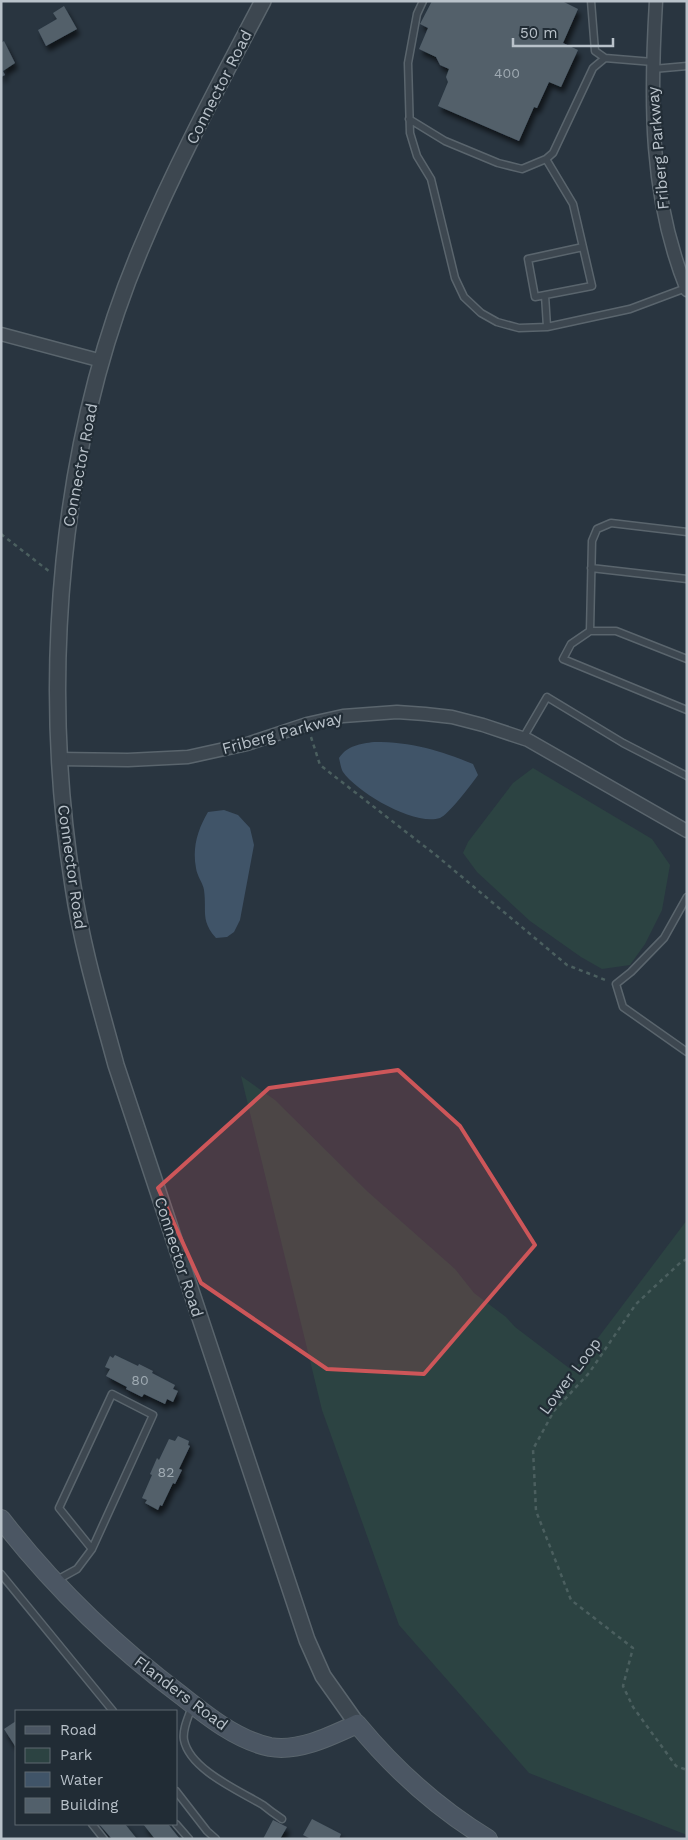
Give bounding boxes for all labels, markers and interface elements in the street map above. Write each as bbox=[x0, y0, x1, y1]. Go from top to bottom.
scale bar bbox=[513, 15, 613, 47]
text: 50 m bbox=[520, 24, 557, 42]
street label: Connector Road bbox=[182, 27, 256, 147]
house number: 400 bbox=[494, 65, 520, 81]
street label: Friberg Parkway bbox=[643, 85, 673, 210]
street label: Connector Road bbox=[59, 402, 101, 528]
street label: Friberg Parkway bbox=[220, 708, 345, 758]
street label: Connector Road bbox=[54, 804, 90, 930]
street label: Connector Road bbox=[151, 1194, 207, 1320]
street label: Lower Loop bbox=[535, 1334, 605, 1418]
house number: 80 bbox=[131, 1372, 149, 1388]
house number: 82 bbox=[158, 1464, 174, 1480]
street label: Flanders Road bbox=[131, 1652, 231, 1734]
legend bbox=[15, 1710, 178, 1825]
text: Road bbox=[60, 1721, 97, 1739]
text: Park bbox=[60, 1746, 93, 1764]
text: Water bbox=[60, 1771, 103, 1789]
text: Building bbox=[60, 1796, 118, 1814]

